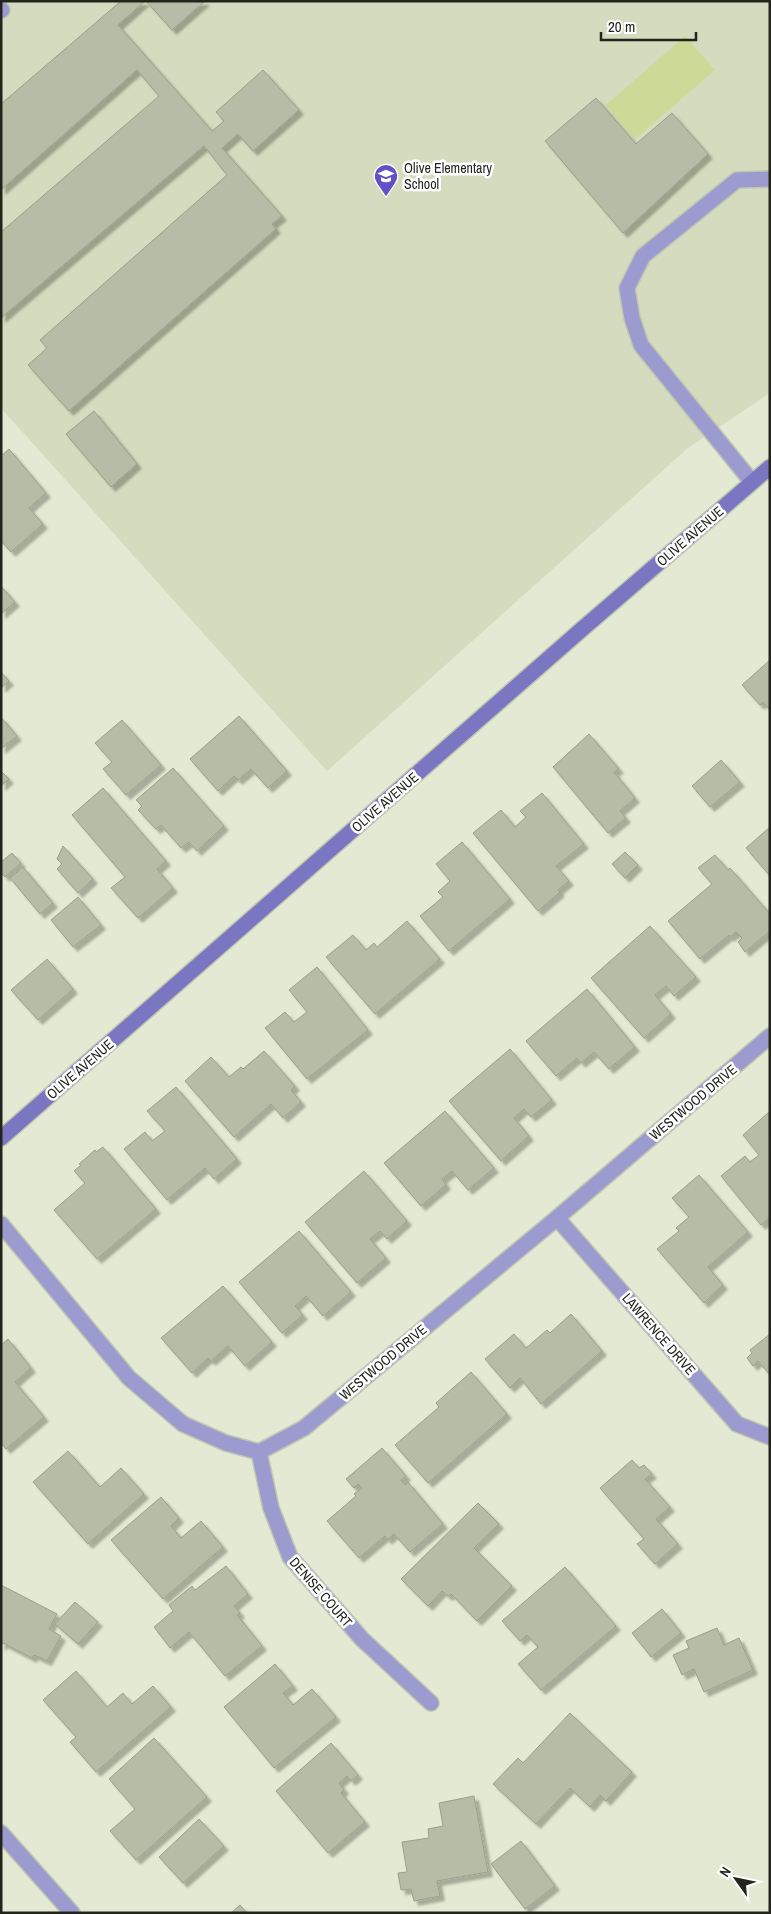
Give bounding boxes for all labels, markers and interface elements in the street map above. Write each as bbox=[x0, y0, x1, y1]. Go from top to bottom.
scale bar bbox=[601, 10, 696, 42]
text: 20 m bbox=[608, 16, 635, 37]
place label: Olive Elementary School bbox=[404, 159, 492, 193]
school or university icon: Olive Elementary School bbox=[373, 163, 399, 197]
street label: OLIVE AVENUE bbox=[653, 502, 727, 570]
street label: OLIVE AVENUE bbox=[348, 768, 422, 836]
street label: OLIVE AVENUE bbox=[43, 1035, 117, 1103]
street label: WESTWOOD DRIVE bbox=[646, 1060, 740, 1144]
street label: LAWRENCE DRIVE bbox=[618, 1289, 700, 1379]
street label: WESTWOOD DRIVE bbox=[336, 1320, 430, 1404]
street label: DENISE COURT bbox=[286, 1553, 356, 1631]
north arrow bbox=[711, 1854, 761, 1904]
text: N bbox=[715, 1864, 735, 1880]

